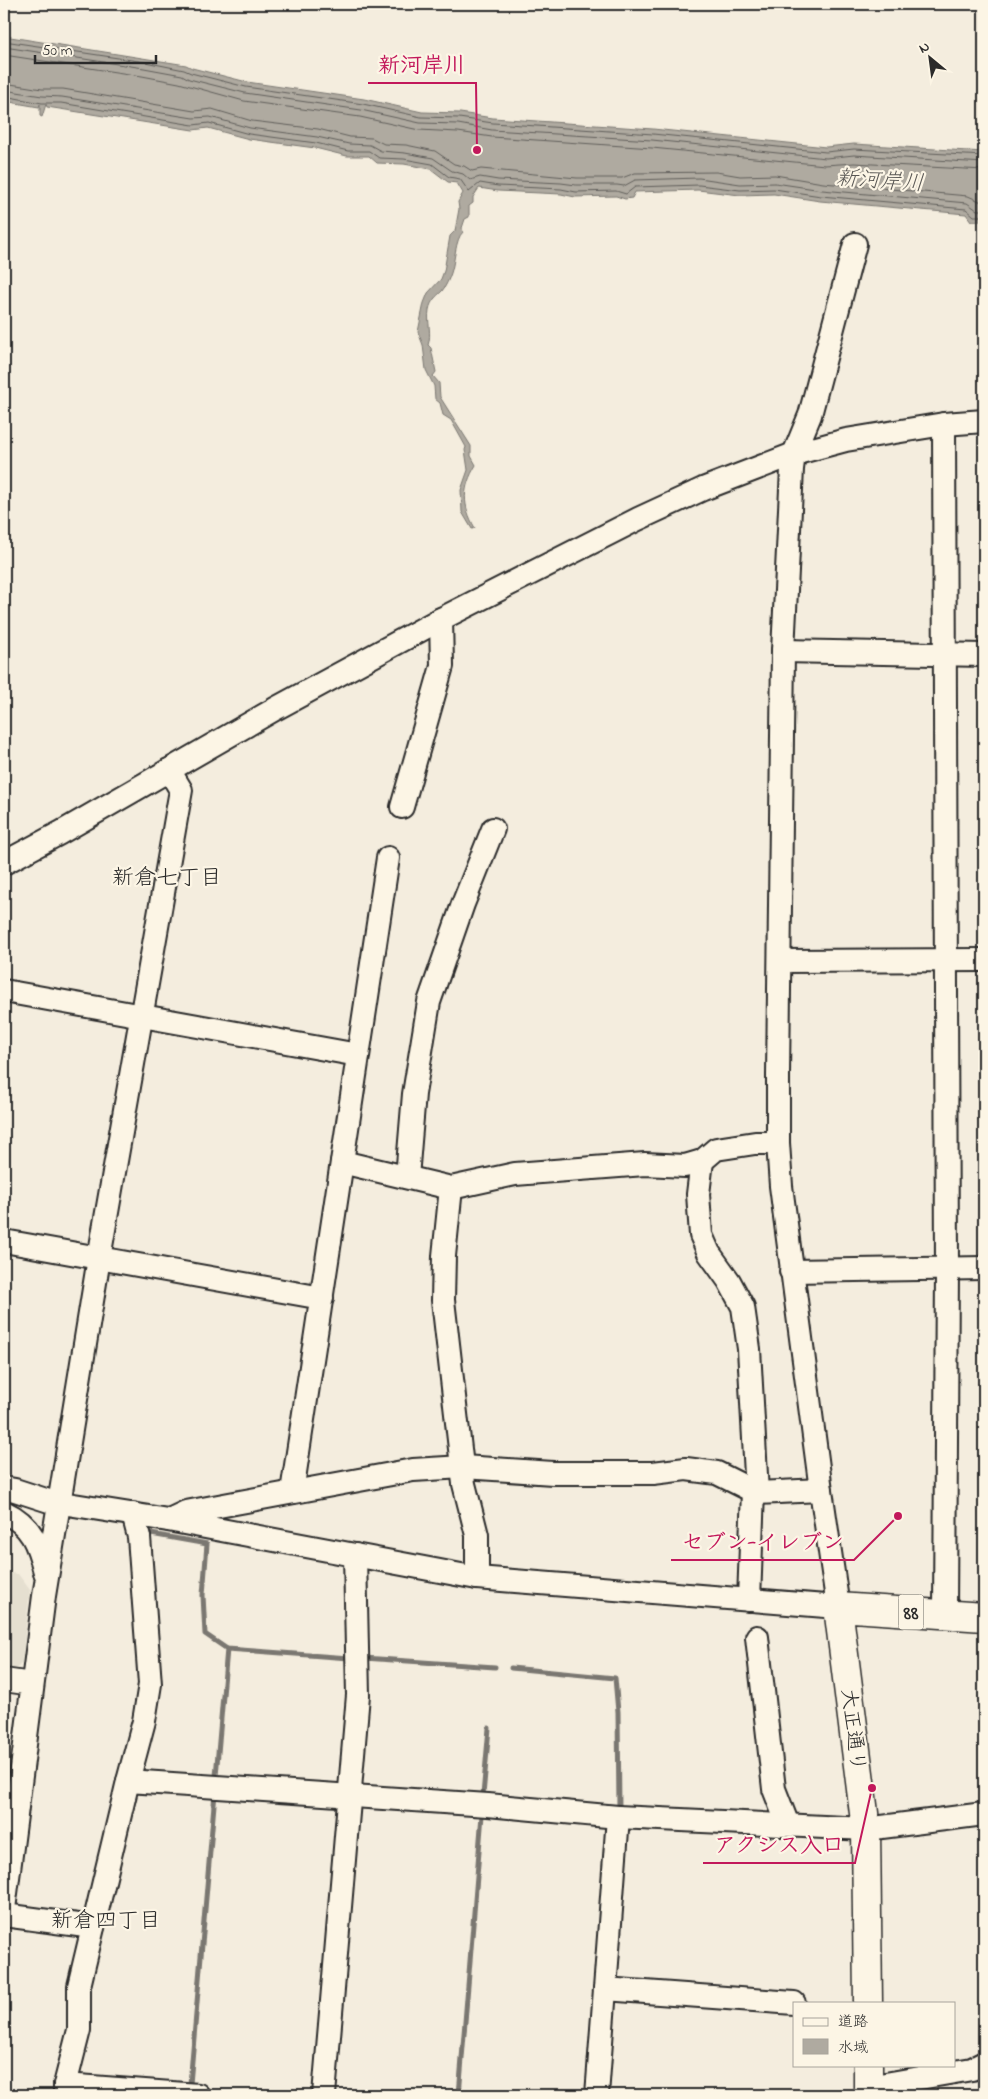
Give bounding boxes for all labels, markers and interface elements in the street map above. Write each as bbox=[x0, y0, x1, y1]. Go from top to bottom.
scale bar bbox=[35, 32, 156, 64]
north arrow bbox=[906, 32, 956, 82]
text: N bbox=[915, 36, 934, 59]
text: 50 m bbox=[42, 40, 73, 62]
callout: 新河岸川 bbox=[368, 46, 476, 83]
text: 新河岸川 bbox=[378, 51, 466, 83]
water label: 新河岸川 bbox=[835, 163, 925, 201]
district label: 新倉七丁目 bbox=[112, 863, 222, 895]
callout: セブン-イレブン bbox=[671, 1523, 854, 1560]
text: セブン-イレブン bbox=[682, 1528, 844, 1560]
road number: 88 bbox=[898, 1594, 924, 1630]
street label: 大正通り bbox=[832, 1687, 872, 1774]
callout: アクシス入口 bbox=[703, 1826, 855, 1863]
text: アクシス入口 bbox=[714, 1831, 844, 1863]
district label: 新倉四丁目 bbox=[51, 1906, 161, 1938]
legend bbox=[793, 2002, 956, 2066]
text: 道路 bbox=[838, 2011, 868, 2033]
text: 水域 bbox=[838, 2037, 868, 2059]

